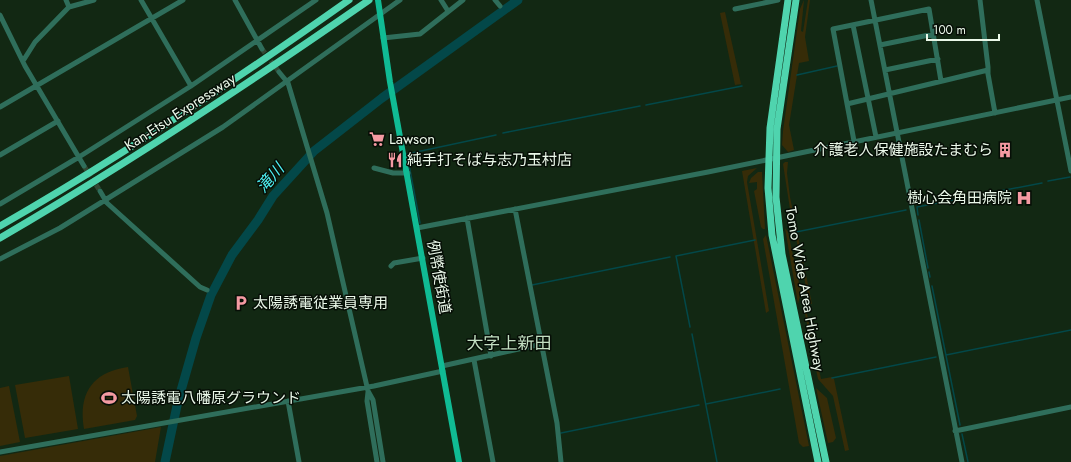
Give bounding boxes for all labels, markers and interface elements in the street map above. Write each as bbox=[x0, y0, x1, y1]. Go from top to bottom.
scale bar bbox=[927, 16, 999, 42]
text: 100 m bbox=[933, 21, 966, 39]
street label: Kan-Etsu Expressway bbox=[120, 68, 240, 156]
place label: Lawson bbox=[389, 128, 435, 150]
supermarket icon: Lawson bbox=[368, 130, 386, 148]
place label: 介護老人保健施設たまむら bbox=[813, 139, 993, 161]
building icon: 介護老人保健施設たまむら bbox=[996, 141, 1014, 159]
place label: 純手打そば与志乃玉村店 bbox=[407, 149, 572, 171]
restaurant icon: 純手打そば与志乃玉村店 bbox=[386, 151, 404, 169]
water label: 滝川 bbox=[251, 157, 290, 198]
place label: 樹心会角田病院 bbox=[907, 187, 1012, 209]
hospital icon: 樹心会角田病院 bbox=[1015, 189, 1033, 207]
street label: Tomo Wide Area Highway bbox=[780, 205, 830, 373]
street label: 例幣使街道 bbox=[422, 238, 456, 316]
place label: 太陽誘電従業員専用 bbox=[253, 292, 388, 314]
parking icon: 太陽誘電従業員専用 bbox=[232, 294, 250, 312]
district label: 大字上新田 bbox=[467, 331, 552, 355]
place label: 太陽誘電八幡原グラウンド bbox=[121, 387, 301, 409]
sports icon: 太陽誘電八幡原グラウンド bbox=[100, 389, 118, 407]

